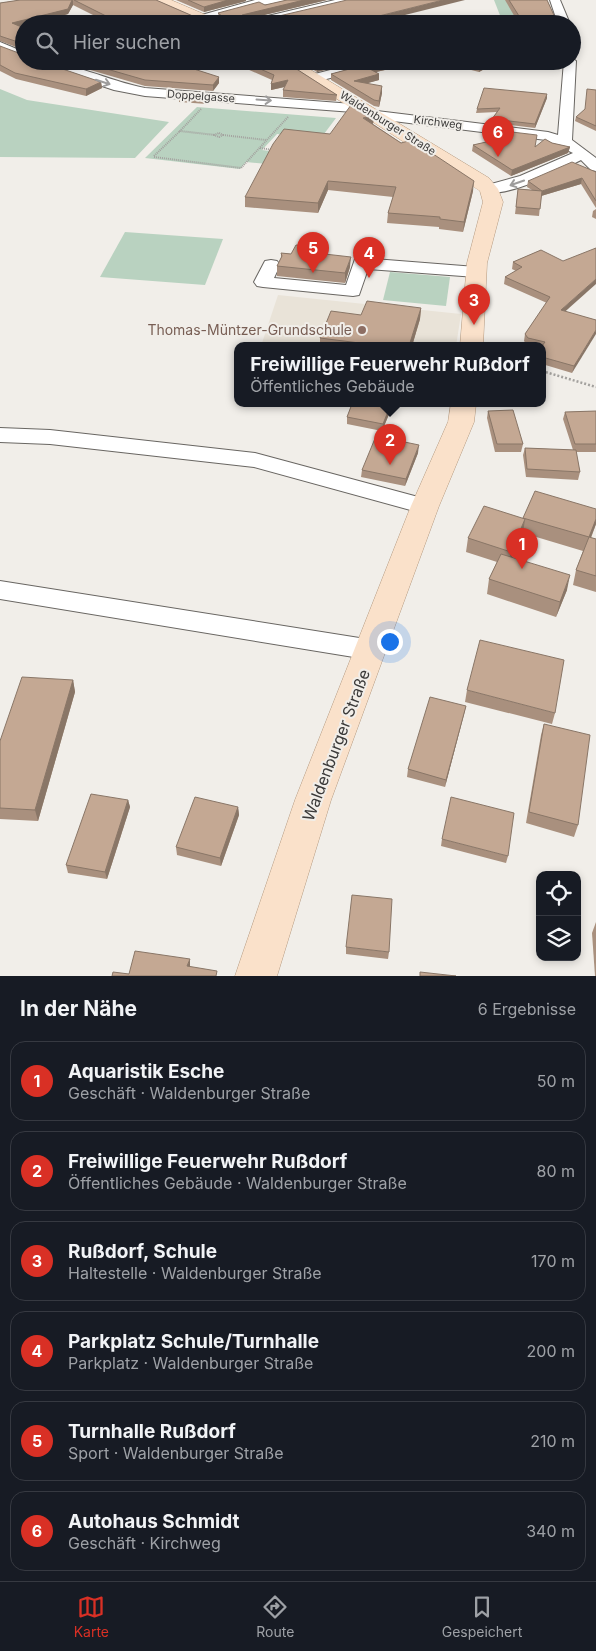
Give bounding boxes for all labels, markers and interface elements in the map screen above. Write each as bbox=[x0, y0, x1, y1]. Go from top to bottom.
search box bbox=[15, 15, 581, 70]
icon: search bbox=[33, 29, 61, 57]
text: Hier suchen bbox=[73, 31, 181, 54]
one-way arrow bbox=[95, 78, 110, 87]
street label: Doppelgasse bbox=[167, 87, 235, 105]
street label: Waldenburger Straße bbox=[337, 88, 439, 158]
one-way arrow bbox=[256, 95, 272, 104]
street label: Kirchweg bbox=[413, 112, 463, 132]
pin: 6 bbox=[482, 116, 514, 157]
one-way arrow bbox=[509, 179, 525, 188]
pin: 5 bbox=[297, 232, 329, 273]
pin: 4 bbox=[353, 237, 385, 278]
pin: 3 bbox=[458, 284, 490, 325]
place label: Thomas-Müntzer-Grundschule bbox=[147, 321, 352, 338]
marker: Thomas-Müntzer-Grundschule bbox=[356, 324, 368, 336]
popup bbox=[234, 342, 546, 407]
text: Freiwillige Feuerwehr Rußdorf bbox=[250, 353, 530, 376]
text: Öffentliches Gebäude bbox=[250, 376, 415, 396]
pin: 2 bbox=[374, 424, 406, 465]
pin: 1 bbox=[506, 528, 538, 569]
your location bbox=[377, 629, 403, 655]
street label: Waldenburger Straße bbox=[298, 666, 374, 824]
map controls bbox=[536, 871, 581, 961]
button: locate bbox=[536, 871, 581, 916]
button: layers bbox=[536, 916, 581, 961]
text: In der Nähe bbox=[20, 996, 137, 1021]
text: 6 Ergebnisse bbox=[478, 999, 576, 1019]
text: Aquaristik Esche bbox=[68, 1060, 224, 1083]
text: 1 bbox=[34, 1071, 40, 1091]
text: 50 m bbox=[537, 1071, 575, 1091]
text: Geschäft · Waldenburger Straße bbox=[68, 1083, 310, 1103]
text: Freiwillige Feuerwehr Rußdorf bbox=[68, 1150, 347, 1173]
text: 2 bbox=[32, 1161, 42, 1181]
text: 80 m bbox=[536, 1161, 575, 1181]
text: Öffentliches Gebäude · Waldenburger Straße bbox=[68, 1173, 407, 1193]
text: Rußdorf, Schule bbox=[68, 1240, 217, 1263]
text: 3 bbox=[32, 1251, 42, 1271]
text: 170 m bbox=[531, 1251, 575, 1271]
text: Haltestelle · Waldenburger Straße bbox=[68, 1263, 322, 1283]
text: Parkplatz Schule/Turnhalle bbox=[68, 1330, 319, 1353]
text: 4 bbox=[32, 1341, 42, 1361]
text: 200 m bbox=[527, 1341, 575, 1361]
text: Parkplatz · Waldenburger Straße bbox=[68, 1353, 313, 1373]
text: Turnhalle Rußdorf bbox=[68, 1420, 236, 1443]
text: 5 bbox=[32, 1431, 42, 1451]
text: 210 m bbox=[530, 1431, 575, 1451]
text: Sport · Waldenburger Straße bbox=[68, 1443, 284, 1463]
text: Autohaus Schmidt bbox=[68, 1510, 239, 1533]
text: 6 bbox=[32, 1521, 42, 1541]
text: 340 m bbox=[526, 1521, 575, 1541]
text: Geschäft · Kirchweg bbox=[68, 1533, 221, 1553]
tab: Karte bbox=[74, 1593, 109, 1640]
tab: Route bbox=[256, 1593, 294, 1640]
tab: Gespeichert bbox=[442, 1593, 522, 1640]

